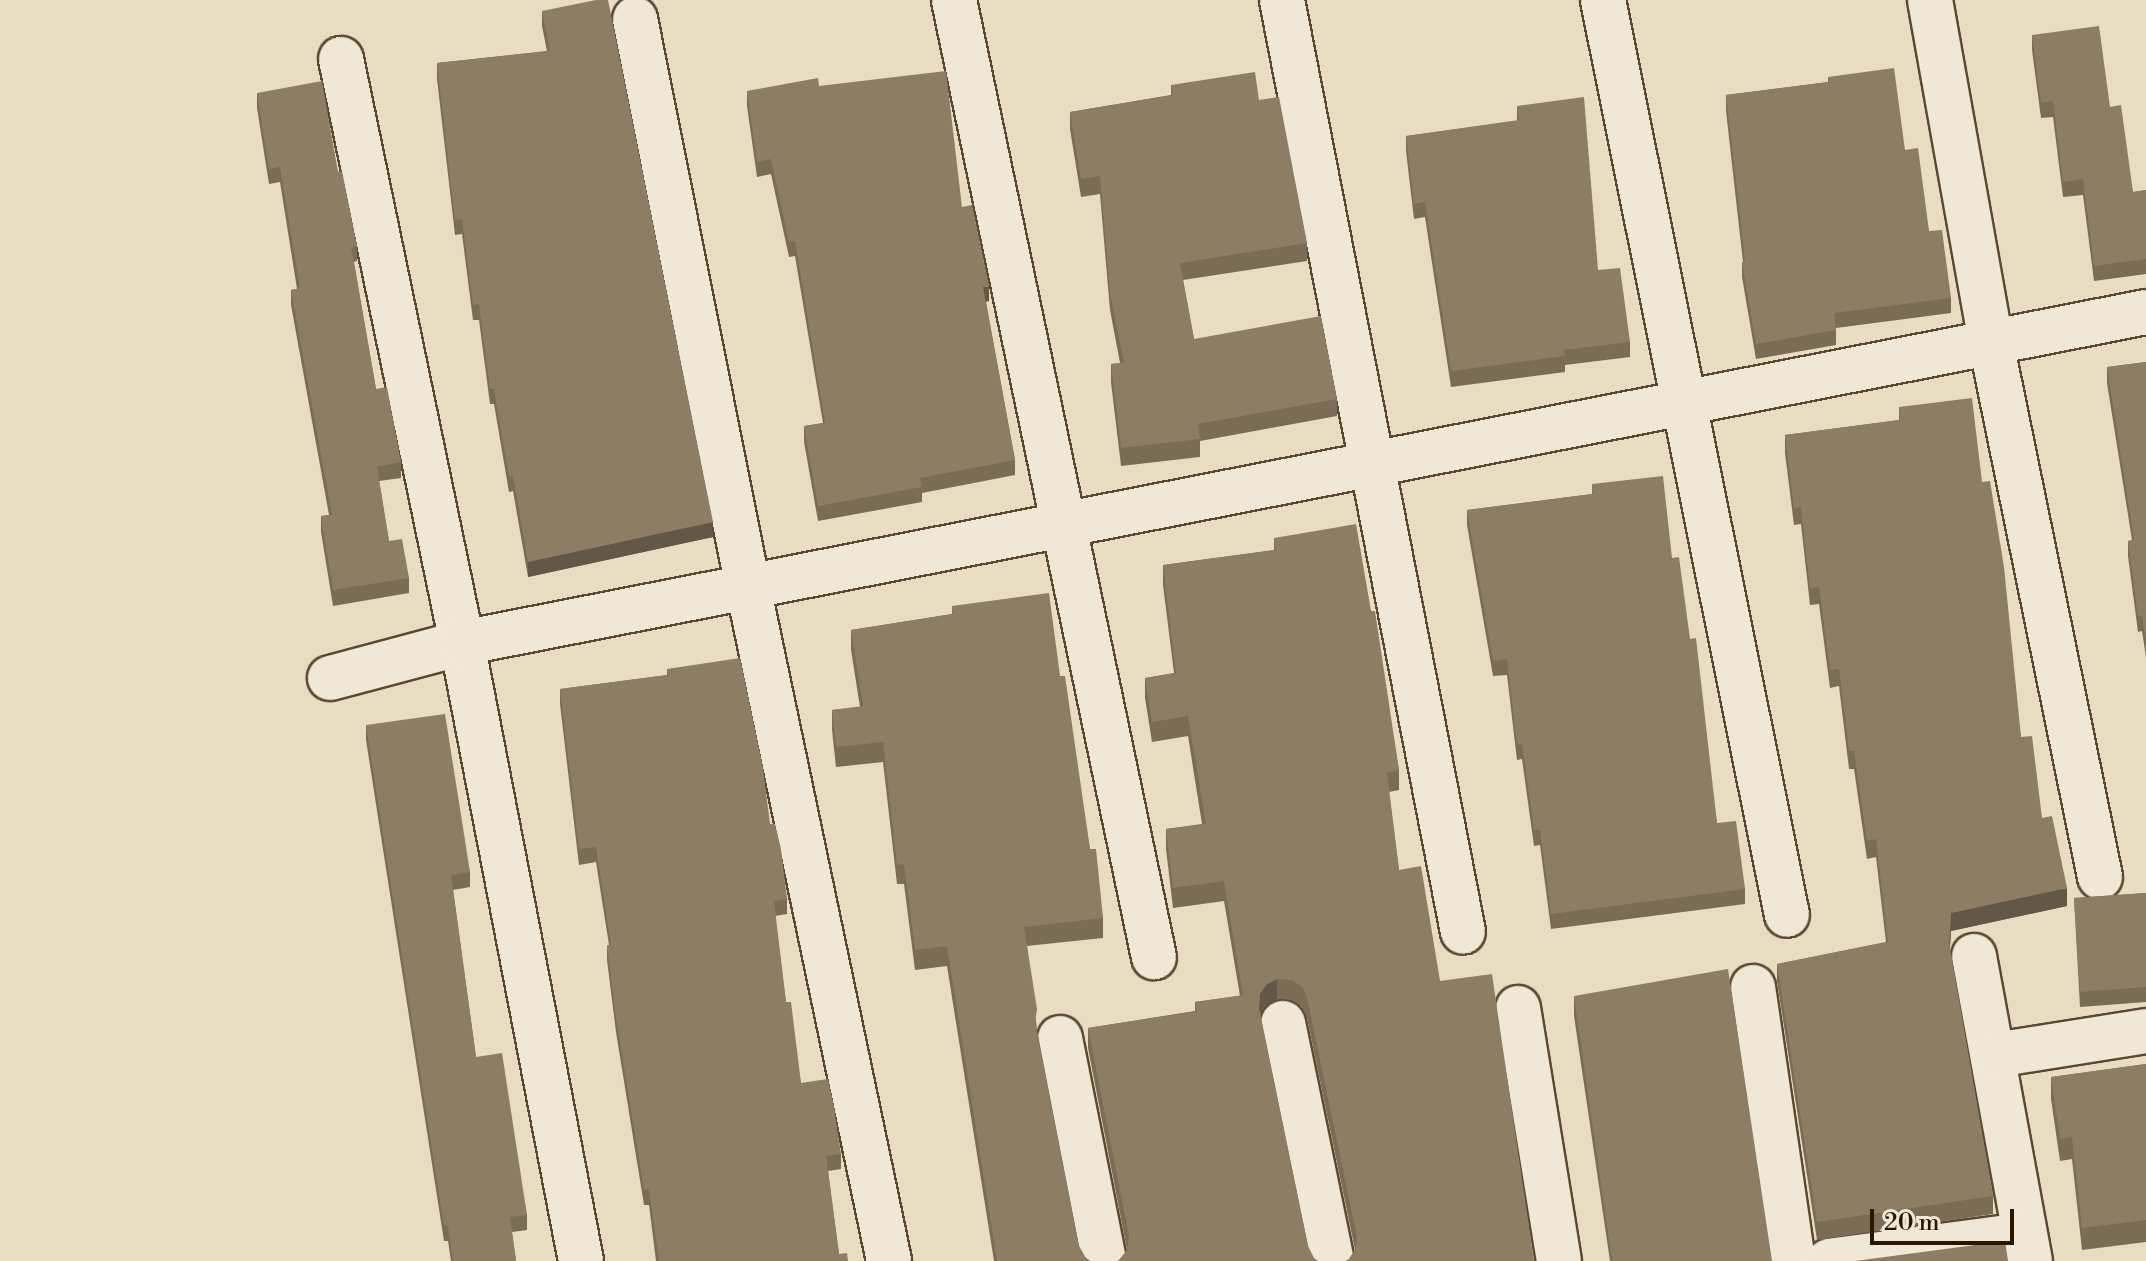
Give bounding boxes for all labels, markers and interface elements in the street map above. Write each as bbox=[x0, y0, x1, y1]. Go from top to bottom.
scale bar bbox=[1874, 1193, 2018, 1243]
text: 20 m bbox=[1884, 1208, 1940, 1238]

